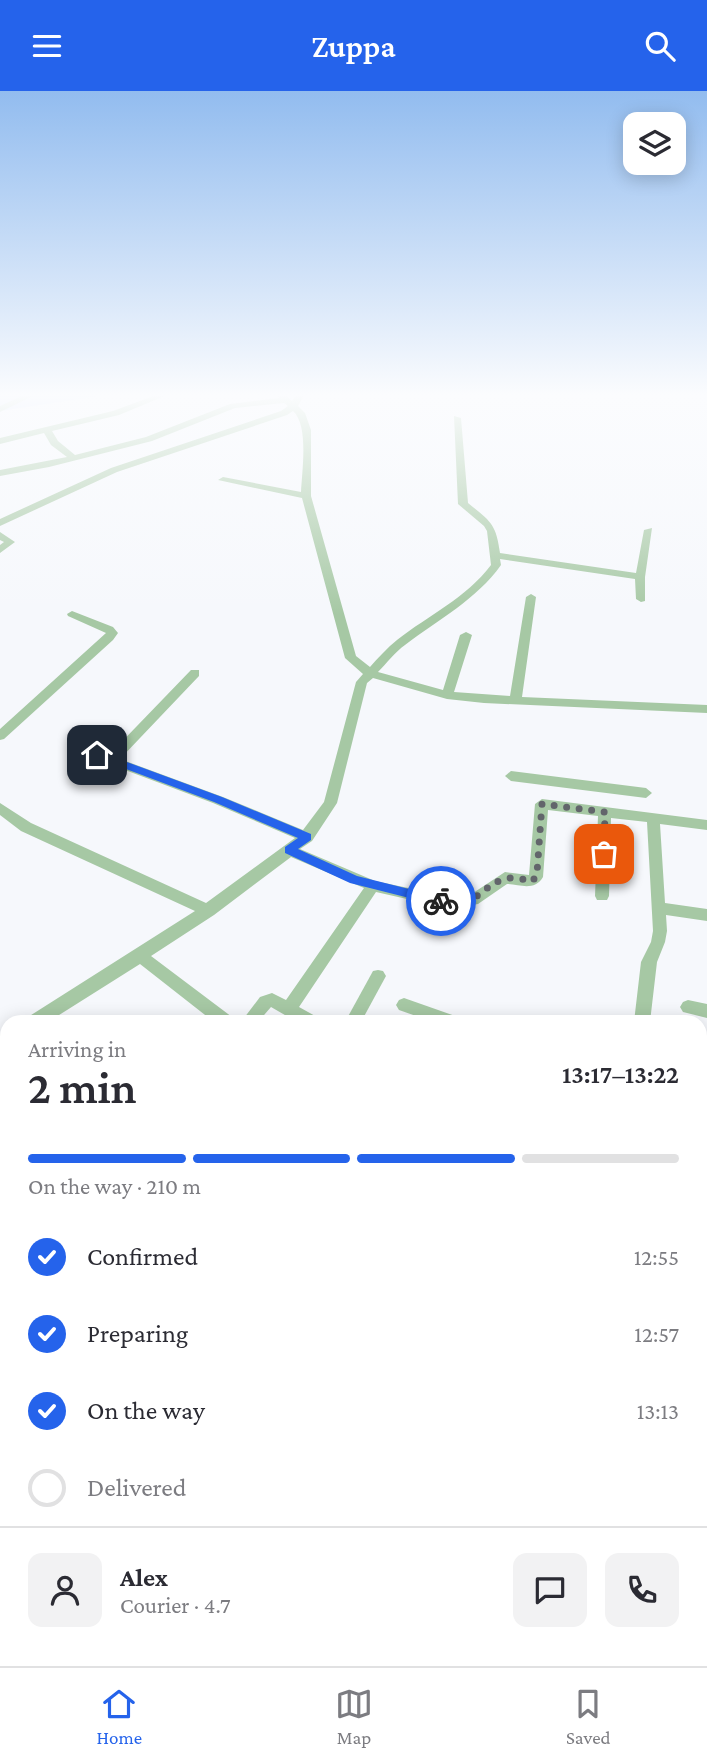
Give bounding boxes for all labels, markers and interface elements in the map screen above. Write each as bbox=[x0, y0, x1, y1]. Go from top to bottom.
icon: menu bbox=[28, 27, 66, 65]
icon: search bbox=[641, 27, 679, 65]
text: Zuppa bbox=[311, 28, 396, 64]
map controls bbox=[623, 112, 686, 175]
button: layers bbox=[623, 112, 686, 175]
pin bbox=[67, 725, 127, 785]
icon: home bbox=[78, 736, 116, 774]
pin bbox=[574, 824, 634, 884]
icon: bag bbox=[585, 835, 623, 873]
courier bbox=[406, 866, 476, 936]
icon: bike bbox=[422, 882, 460, 920]
text: Arriving in bbox=[28, 1036, 126, 1062]
text: 13:17–13:22 bbox=[562, 1060, 679, 1089]
text: 2 min bbox=[28, 1062, 136, 1113]
text: On the way · 210 m bbox=[28, 1173, 201, 1199]
icon: check bbox=[28, 1238, 66, 1276]
text: Confirmed bbox=[87, 1242, 198, 1271]
text: 12:55 bbox=[634, 1244, 679, 1270]
icon: check bbox=[28, 1315, 66, 1353]
text: Preparing bbox=[87, 1319, 188, 1348]
text: 12:57 bbox=[634, 1321, 679, 1347]
icon: check bbox=[28, 1392, 66, 1430]
text: On the way bbox=[87, 1396, 205, 1425]
text: 13:13 bbox=[637, 1398, 679, 1424]
text: Delivered bbox=[87, 1473, 186, 1502]
button: person bbox=[28, 1553, 102, 1627]
button: chat bbox=[513, 1553, 587, 1627]
button: phone bbox=[605, 1553, 679, 1627]
text: Alex bbox=[120, 1563, 168, 1592]
text: Courier · 4.7 bbox=[120, 1592, 231, 1618]
tab: Home bbox=[96, 1685, 142, 1748]
tab: Map bbox=[335, 1685, 373, 1748]
tab: Saved bbox=[566, 1685, 611, 1748]

